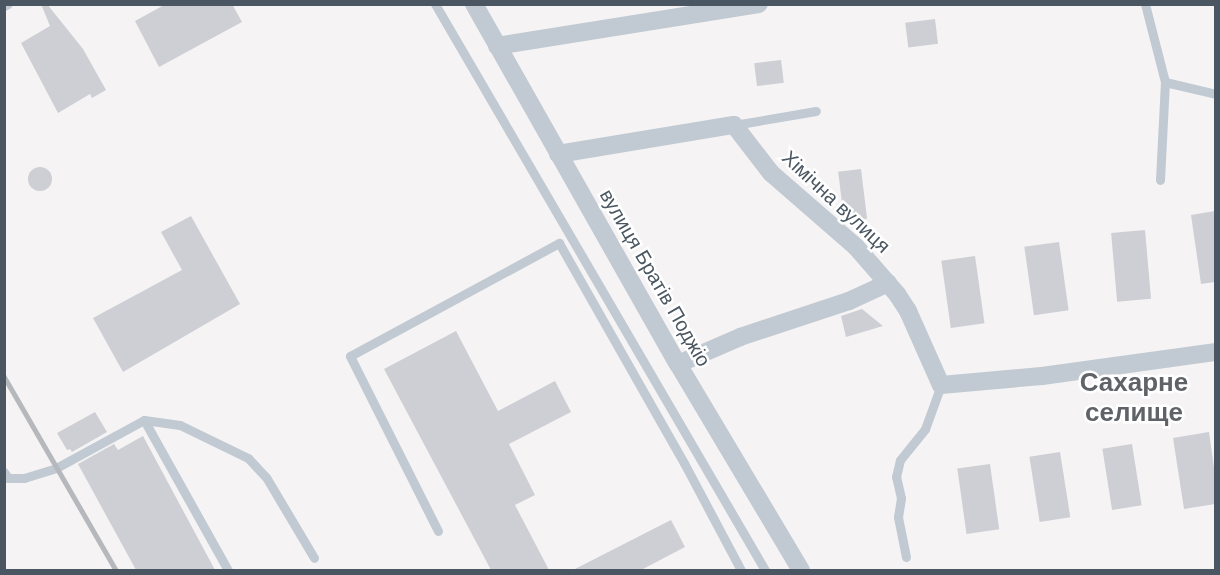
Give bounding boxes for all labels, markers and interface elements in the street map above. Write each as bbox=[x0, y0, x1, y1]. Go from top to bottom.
street label: Хімічна вулиця bbox=[777, 146, 895, 258]
street label: вулиця Братів Поджіо bbox=[594, 185, 716, 371]
district label: Сахарне селище bbox=[1080, 367, 1188, 428]

